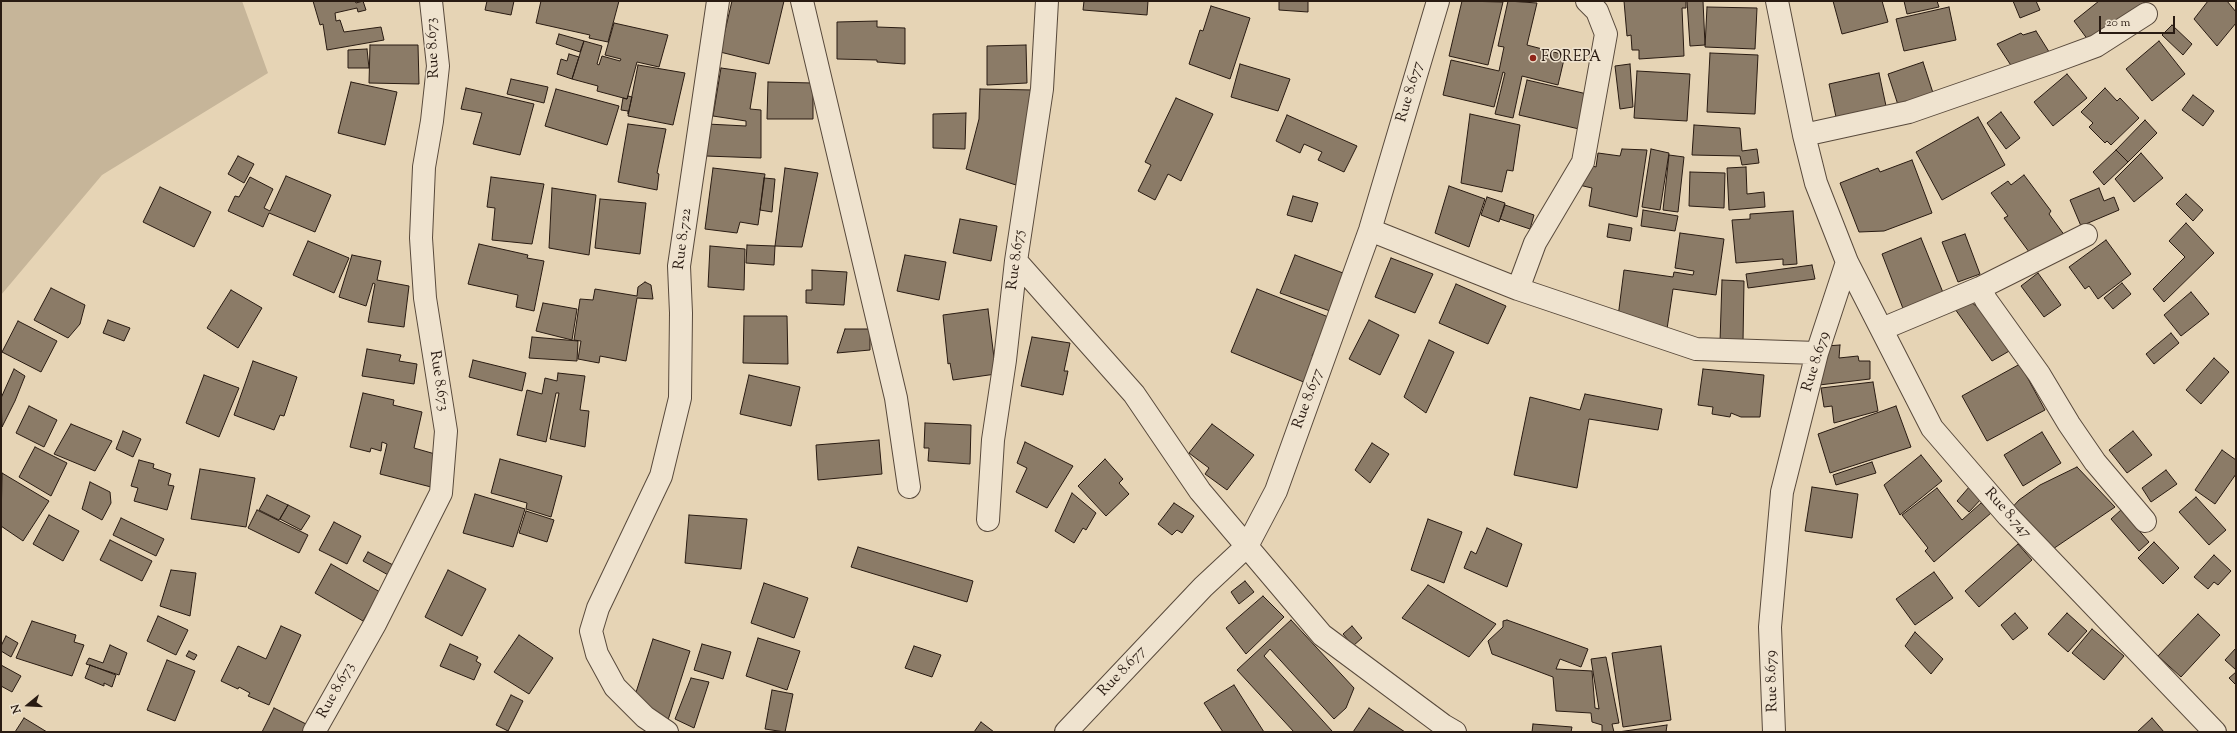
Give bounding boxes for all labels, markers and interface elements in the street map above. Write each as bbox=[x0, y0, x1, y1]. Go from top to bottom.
scale bar bbox=[2101, 8, 2177, 34]
text: 20 m bbox=[2106, 14, 2130, 32]
street label: Rue 8.673 bbox=[423, 17, 445, 79]
place label: FOREPA bbox=[1541, 49, 1601, 67]
marker: FOREPA bbox=[1528, 53, 1538, 63]
street label: Rue 8.677 bbox=[1394, 59, 1428, 125]
street label: Rue 8.722 bbox=[671, 207, 697, 271]
street label: Rue 8.675 bbox=[1004, 229, 1030, 291]
street label: Rue 8.679 bbox=[1799, 330, 1835, 394]
street label: Rue 8.673 bbox=[424, 349, 452, 413]
street label: Rue 8.677 bbox=[1290, 367, 1328, 431]
street label: Rue 8.747 bbox=[1980, 485, 2034, 543]
street label: Rue 8.677 bbox=[1095, 643, 1151, 701]
street label: Rue 8.679 bbox=[1763, 650, 1783, 712]
street label: Rue 8.673 bbox=[314, 660, 360, 722]
north arrow bbox=[8, 685, 48, 725]
text: N bbox=[8, 702, 26, 715]

